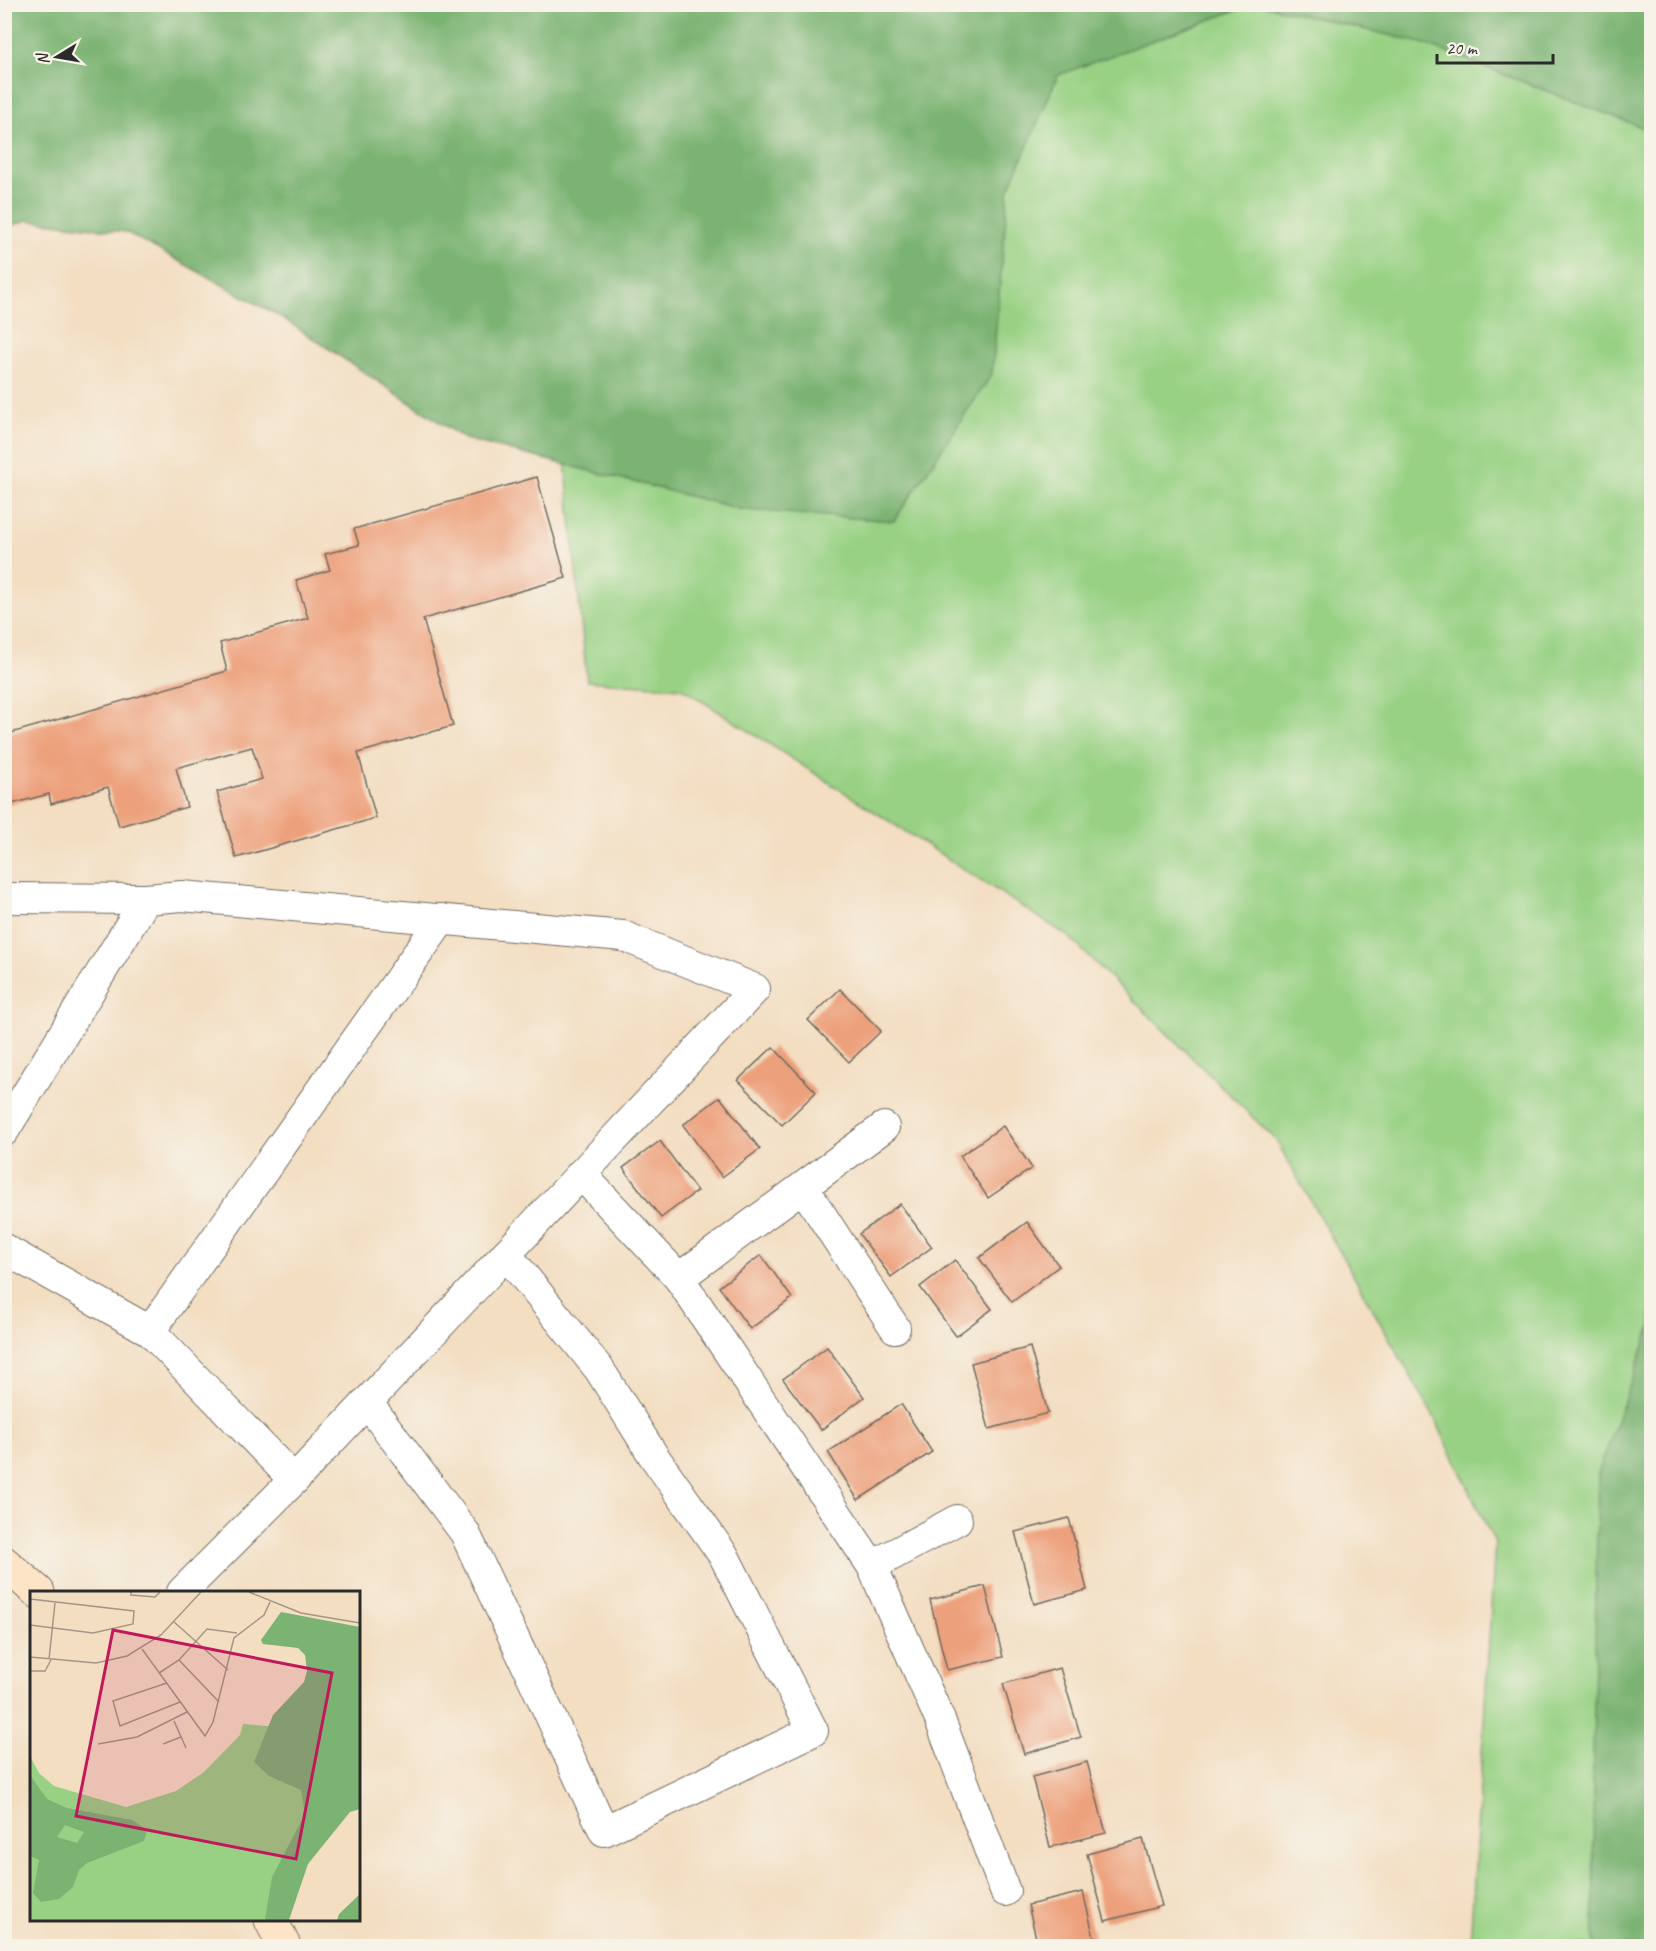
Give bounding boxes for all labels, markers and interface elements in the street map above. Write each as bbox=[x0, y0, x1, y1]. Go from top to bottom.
north arrow bbox=[27, 27, 87, 87]
scale bar bbox=[1437, 27, 1552, 65]
text: 20 m bbox=[1446, 37, 1479, 59]
text: N bbox=[32, 50, 54, 66]
inset map bbox=[30, 1591, 360, 1921]

